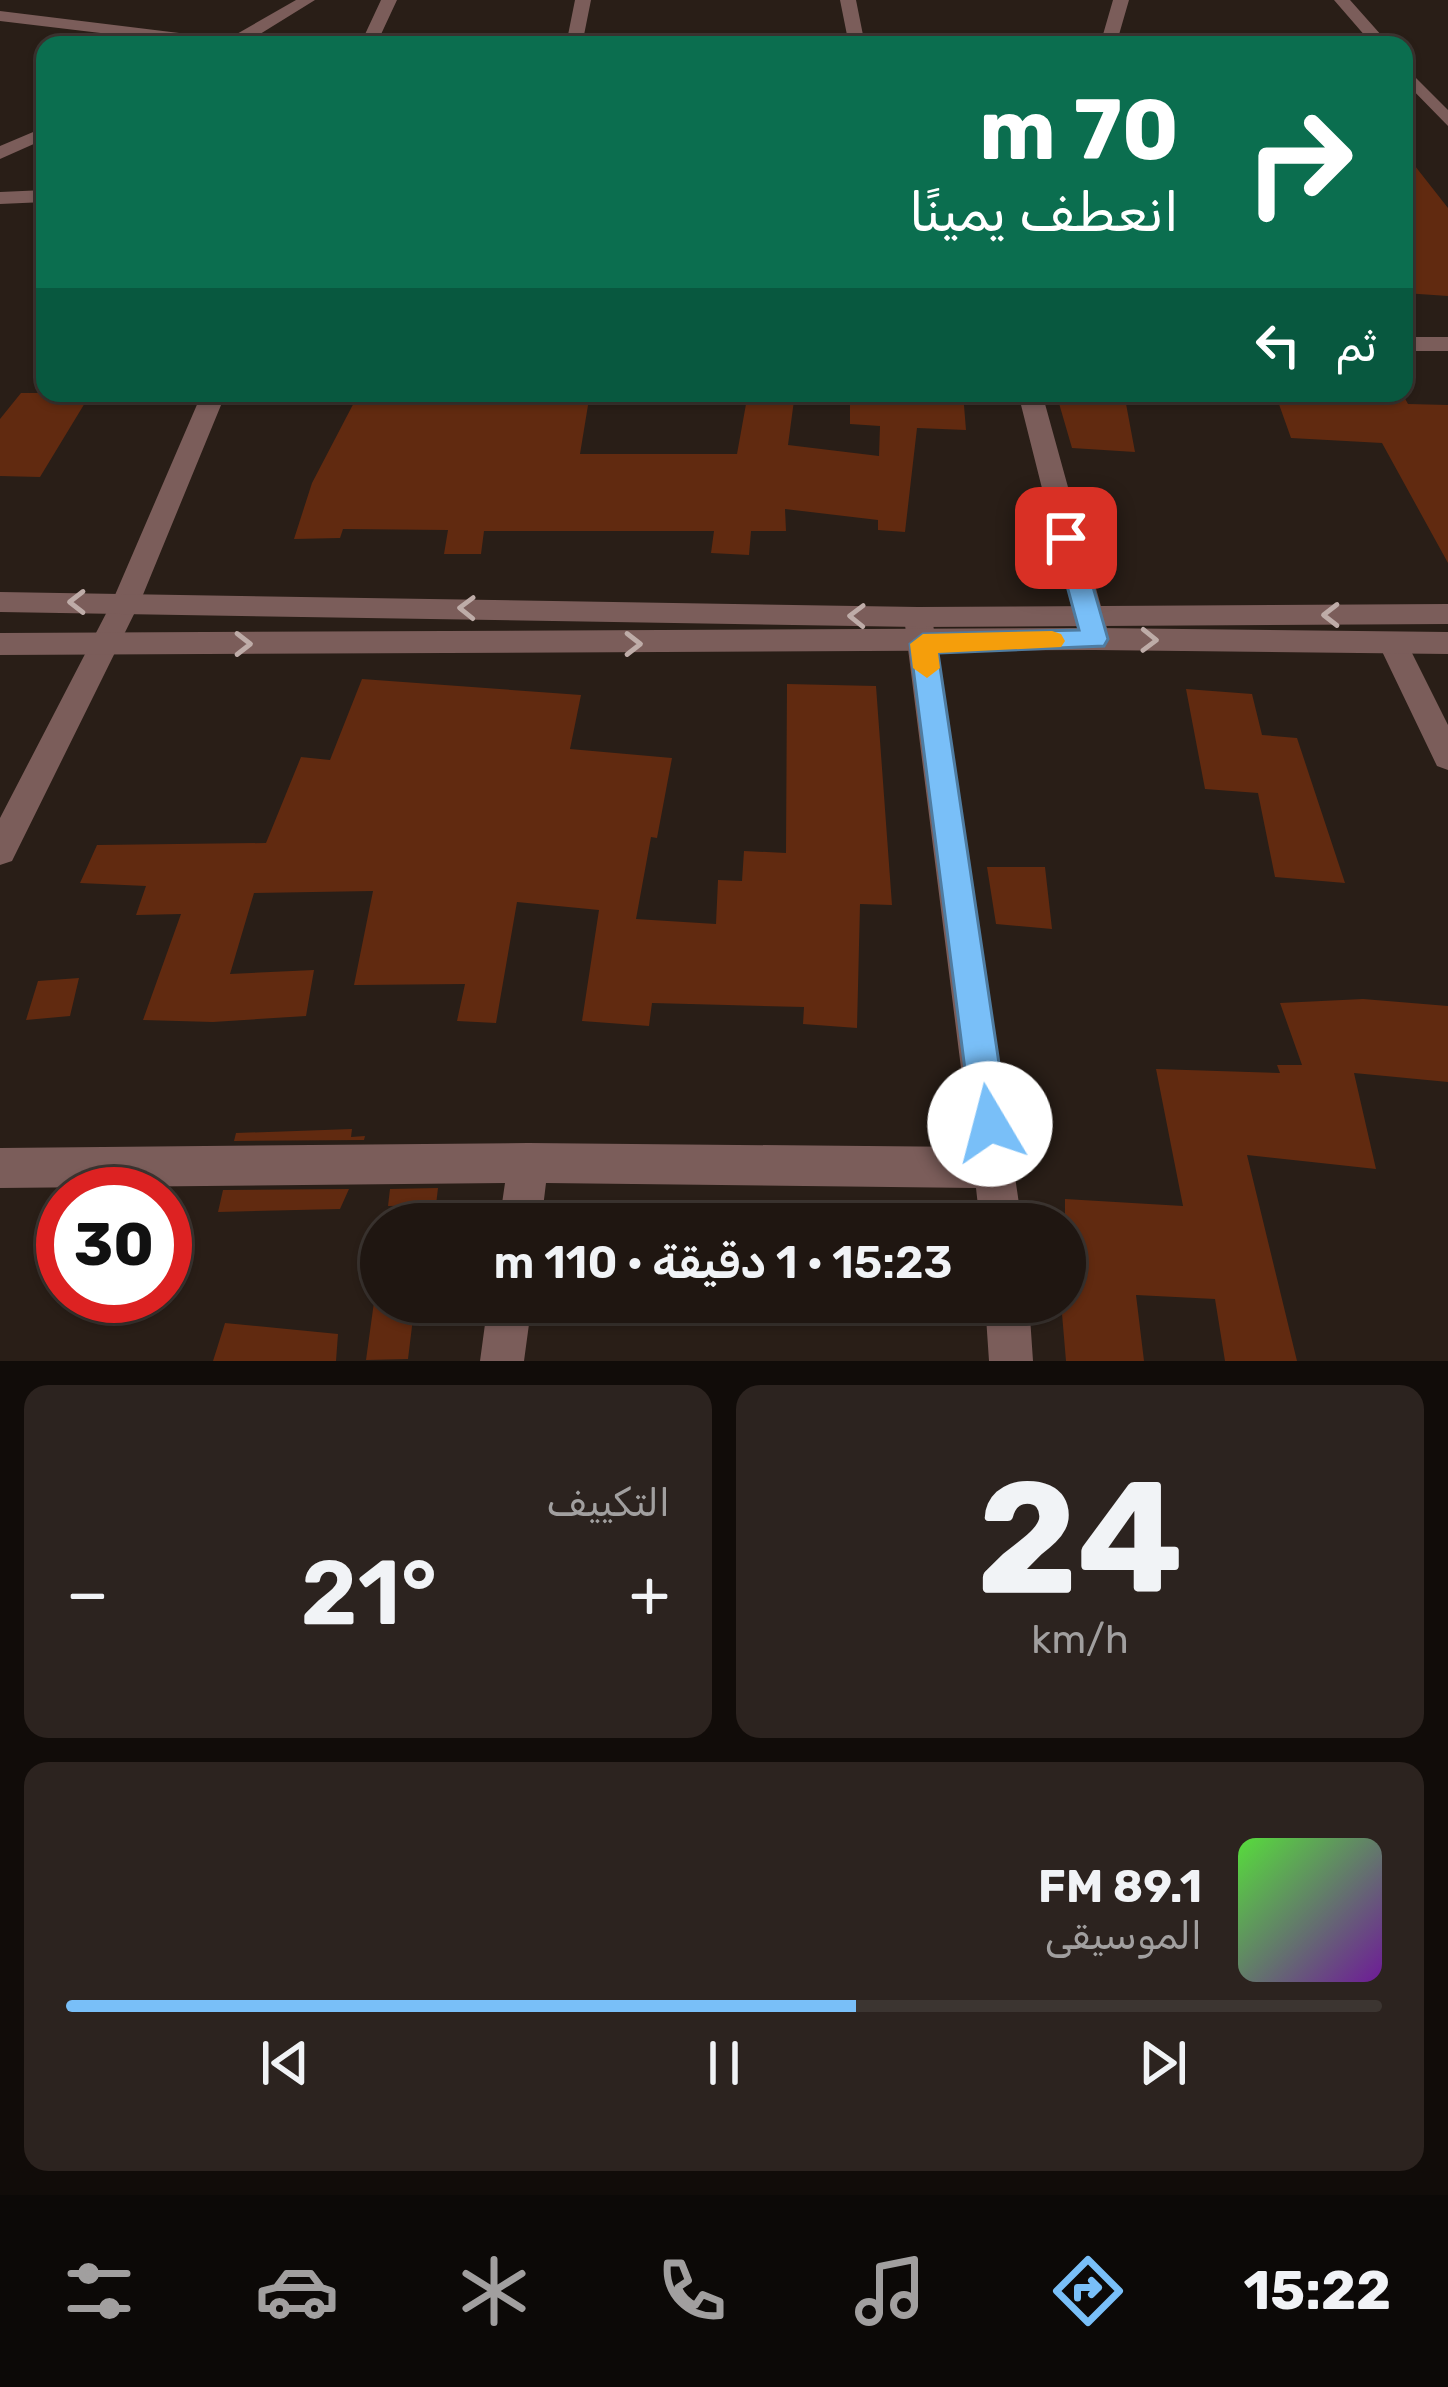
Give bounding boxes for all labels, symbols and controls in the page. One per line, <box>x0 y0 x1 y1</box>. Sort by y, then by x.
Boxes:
text: 70 m <box>979 80 1179 180</box>
icon: right <box>1221 84 1377 240</box>
text: انعطف يمينًا <box>909 181 1179 245</box>
icon: left <box>1245 312 1311 378</box>
text: ثم <box>1335 319 1377 372</box>
pin <box>1015 487 1117 589</box>
icon: arrive <box>1033 505 1099 571</box>
one-way arrow <box>67 589 85 615</box>
one-way arrow <box>457 596 476 622</box>
one-way arrow <box>1321 602 1339 628</box>
one-way arrow <box>847 603 866 629</box>
one-way arrow <box>1141 627 1159 653</box>
one-way arrow <box>235 631 253 657</box>
one-way arrow <box>625 631 643 657</box>
position arrow <box>927 1061 1053 1187</box>
speed limit sign: 30 <box>36 1167 192 1323</box>
text: 15:23 · 1 دقيقة · 110 m <box>493 1236 953 1289</box>
text: 24 <box>976 1446 1184 1631</box>
text: التكييف <box>546 1480 670 1526</box>
text: 21° <box>301 1540 437 1647</box>
text: − <box>66 1554 109 1633</box>
text: + <box>629 1554 670 1633</box>
text: km/h <box>1031 1617 1129 1663</box>
text: 89.1 FM <box>1038 1860 1202 1913</box>
text: الموسيقى <box>1045 1913 1202 1959</box>
icon: previous <box>252 2030 318 2096</box>
icon: pause <box>691 2030 757 2096</box>
icon: next <box>1130 2030 1196 2096</box>
icon: filters <box>57 2249 141 2333</box>
icon: car <box>255 2249 339 2333</box>
icon: climate <box>452 2249 536 2333</box>
icon: phone <box>650 2249 734 2333</box>
icon: music <box>848 2249 932 2333</box>
icon: directions <box>1046 2249 1130 2333</box>
text: 15:22 <box>1243 2259 1391 2323</box>

